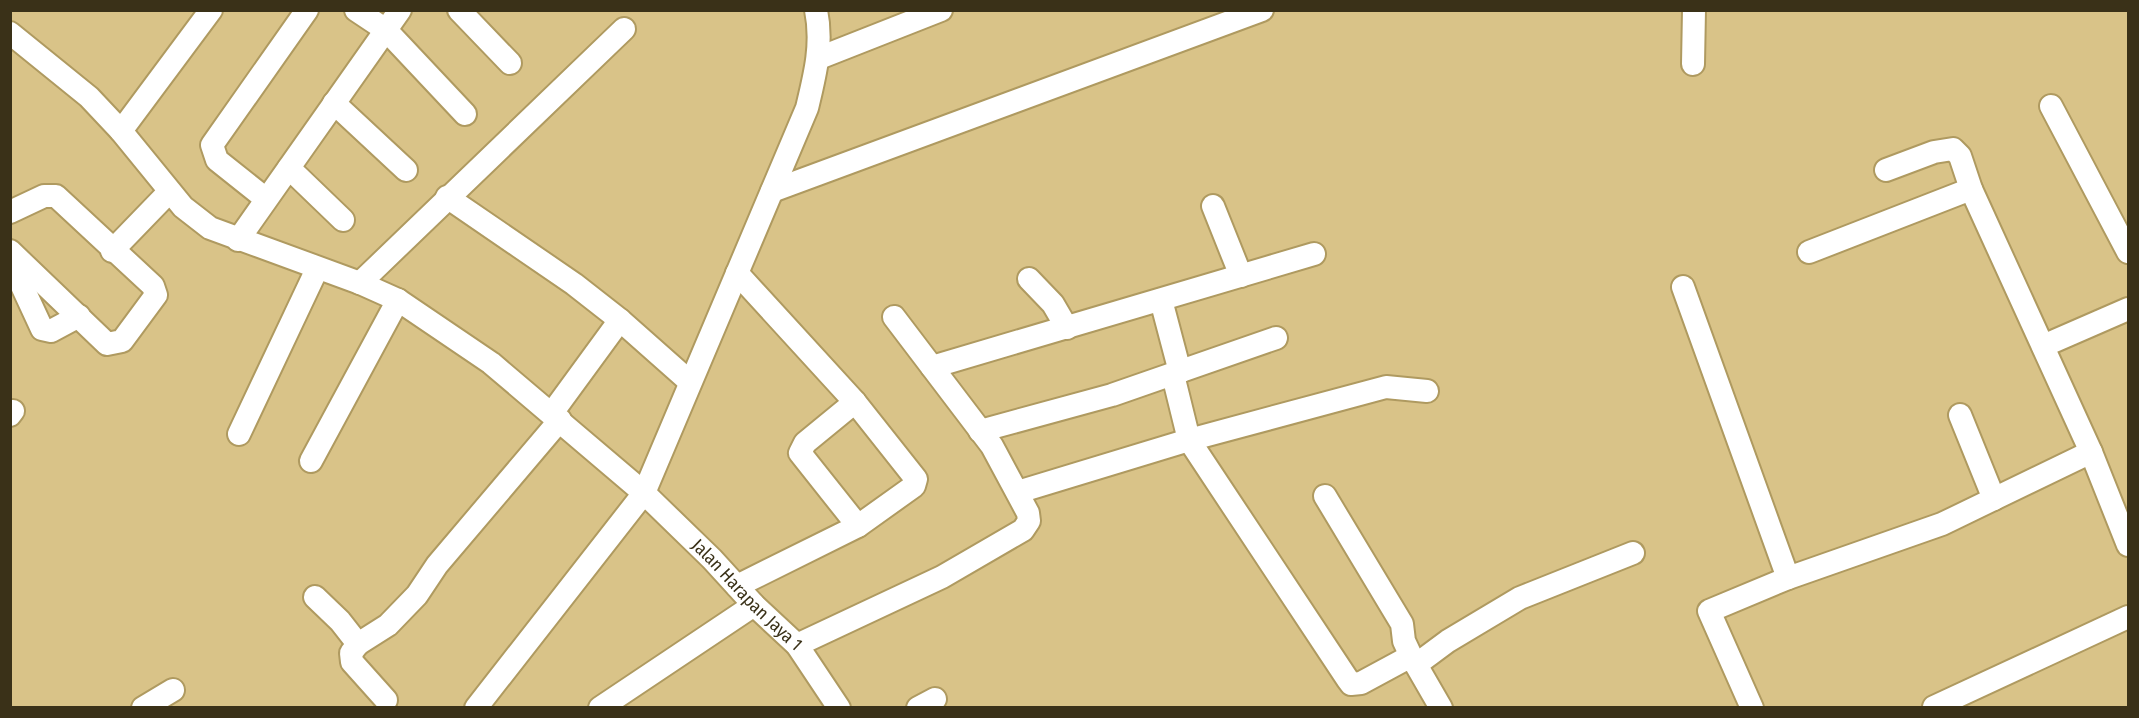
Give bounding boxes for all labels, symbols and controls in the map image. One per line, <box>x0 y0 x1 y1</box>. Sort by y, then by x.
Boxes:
street label: Jalan Harapan Jaya 1 <box>687 534 807 655</box>

